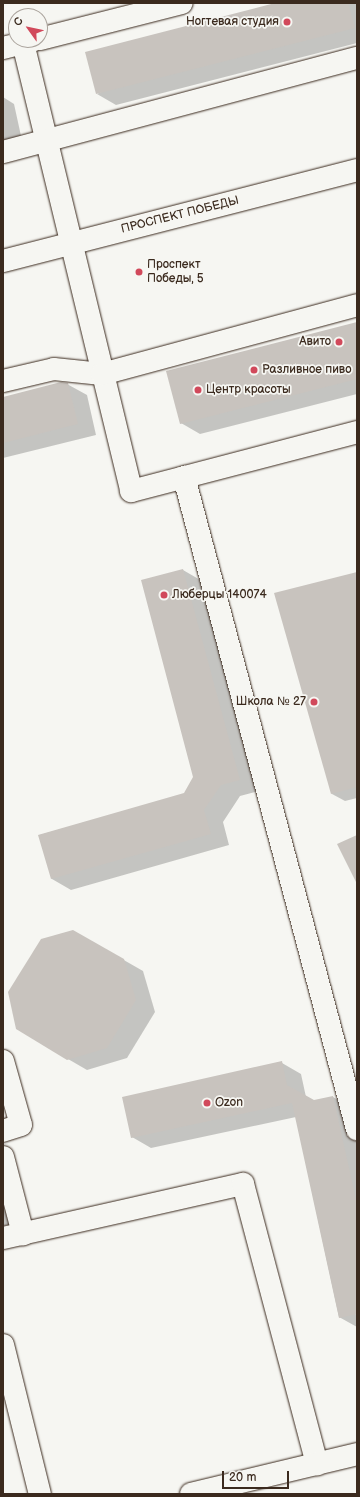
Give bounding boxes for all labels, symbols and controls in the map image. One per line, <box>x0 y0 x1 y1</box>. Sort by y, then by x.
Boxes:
north arrow <box>8 8 48 48</box>
text: С <box>11 15 26 28</box>
place label: Ногтевая студия <box>186 15 279 29</box>
marker: Ногтевая студия <box>282 17 292 27</box>
street label: ПРОСПЕКТ ПОБЕДЫ <box>120 193 240 237</box>
place label: Проспект Победы, 5 <box>147 258 204 286</box>
marker: Проспект Победы, 5 <box>134 267 144 277</box>
place label: Авито <box>299 335 331 349</box>
marker: Авито <box>334 337 344 347</box>
place label: Разливное пиво <box>262 363 351 377</box>
marker: Разливное пиво <box>249 365 259 375</box>
place label: Центр красоты <box>206 383 291 397</box>
marker: Центр красоты <box>193 385 203 395</box>
place label: Люберцы 140074 <box>172 588 267 602</box>
marker: Люберцы 140074 <box>159 590 169 600</box>
place label: Школа № 27 <box>236 695 306 709</box>
marker: Школа № 27 <box>309 697 319 707</box>
place label: Ozon <box>215 1096 243 1110</box>
marker: Ozon <box>202 1098 212 1108</box>
scale bar <box>224 1463 291 1489</box>
text: 20 m <box>229 1470 256 1485</box>

